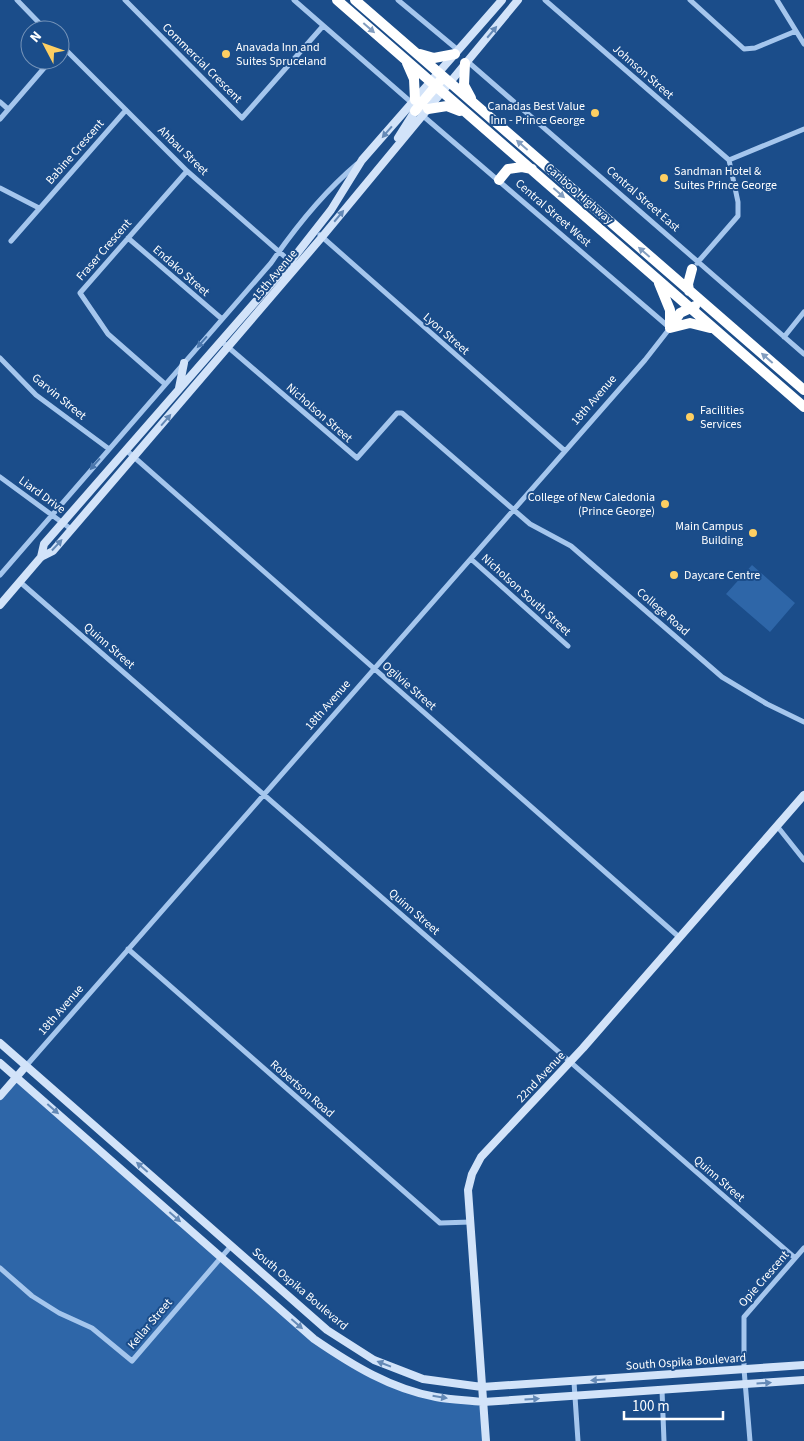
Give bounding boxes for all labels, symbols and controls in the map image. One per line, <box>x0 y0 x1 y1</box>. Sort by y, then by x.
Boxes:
street label: Commercial Crescent <box>158 19 246 107</box>
north arrow <box>20 20 70 70</box>
one-way arrow <box>363 22 375 34</box>
one-way arrow <box>486 26 498 38</box>
text: N <box>25 27 47 47</box>
place label: Anavada Inn and Suites Spruceland <box>236 39 326 70</box>
street label: Johnson Street <box>609 41 677 103</box>
marker: Anavada Inn and Suites Spruceland <box>220 48 232 60</box>
place label: Canadas Best Value Inn - Prince George <box>488 98 585 129</box>
marker: Canadas Best Value Inn - Prince George <box>589 107 601 119</box>
street label: Babine Crescent <box>42 116 108 188</box>
street label: Ahbau Street <box>154 122 212 180</box>
one-way arrow <box>381 125 393 137</box>
one-way arrow <box>516 139 528 151</box>
street label: Cariboo Highway <box>541 160 617 229</box>
street label: Central Street East <box>603 162 683 236</box>
place label: Sandman Hotel & Suites Prince George <box>674 163 777 194</box>
marker: Sandman Hotel & Suites Prince George <box>658 172 670 184</box>
street label: Central Street West <box>511 175 595 251</box>
one-way arrow <box>553 188 566 199</box>
one-way arrow <box>334 210 345 223</box>
street label: Fraser Crescent <box>72 215 136 285</box>
street label: Endako Street <box>149 242 213 300</box>
street label: 15th Avenue <box>249 246 301 304</box>
one-way arrow <box>639 246 651 258</box>
street label: Lyon Street <box>419 309 473 359</box>
one-way arrow <box>196 335 208 347</box>
one-way arrow <box>761 353 774 364</box>
street label: Garvin Street <box>28 370 90 424</box>
street label: 18th Avenue <box>567 371 621 429</box>
street label: Nicholson Street <box>282 379 356 447</box>
place label: Facilities Services <box>700 402 744 433</box>
marker: Facilities Services <box>684 411 696 423</box>
one-way arrow <box>160 414 171 427</box>
one-way arrow <box>90 458 101 471</box>
street label: Liard Drive <box>15 472 69 518</box>
place label: College of New Caledonia (Prince George) <box>528 489 655 520</box>
marker: College of New Caledonia (Prince George) <box>659 498 671 510</box>
place label: Main Campus Building <box>675 518 743 549</box>
marker: Main Campus Building <box>747 527 759 539</box>
one-way arrow <box>51 539 63 551</box>
street label: Nicholson South Street <box>477 550 575 640</box>
place label: Daycare Centre <box>684 567 760 584</box>
marker: Daycare Centre <box>668 569 680 581</box>
street label: College Road <box>633 584 693 640</box>
street label: Quinn Street <box>80 619 138 673</box>
street label: Ogilvie Street <box>378 658 440 714</box>
street label: 18th Avenue <box>301 676 355 734</box>
street label: Quinn Street <box>385 885 443 939</box>
street label: 18th Avenue <box>34 981 88 1039</box>
street label: 22nd Avenue <box>513 1048 569 1106</box>
street label: Robertson Road <box>266 1056 338 1122</box>
one-way arrow <box>46 1104 59 1115</box>
street label: Quinn Street <box>690 1152 748 1206</box>
one-way arrow <box>135 1162 148 1173</box>
one-way arrow <box>169 1211 182 1222</box>
street label: South Ospika Boulevard <box>248 1244 352 1334</box>
street label: Opie Crescent <box>735 1247 793 1311</box>
street label: Kellar Street <box>124 1295 176 1353</box>
one-way arrow <box>291 1318 303 1330</box>
street label: South Ospika Boulevard <box>625 1349 747 1375</box>
one-way arrow <box>376 1360 391 1368</box>
one-way arrow <box>590 1376 606 1384</box>
one-way arrow <box>756 1378 772 1386</box>
scale bar <box>624 1388 723 1420</box>
one-way arrow <box>432 1393 448 1401</box>
one-way arrow <box>524 1394 540 1402</box>
text: 100 m <box>632 1396 670 1417</box>

